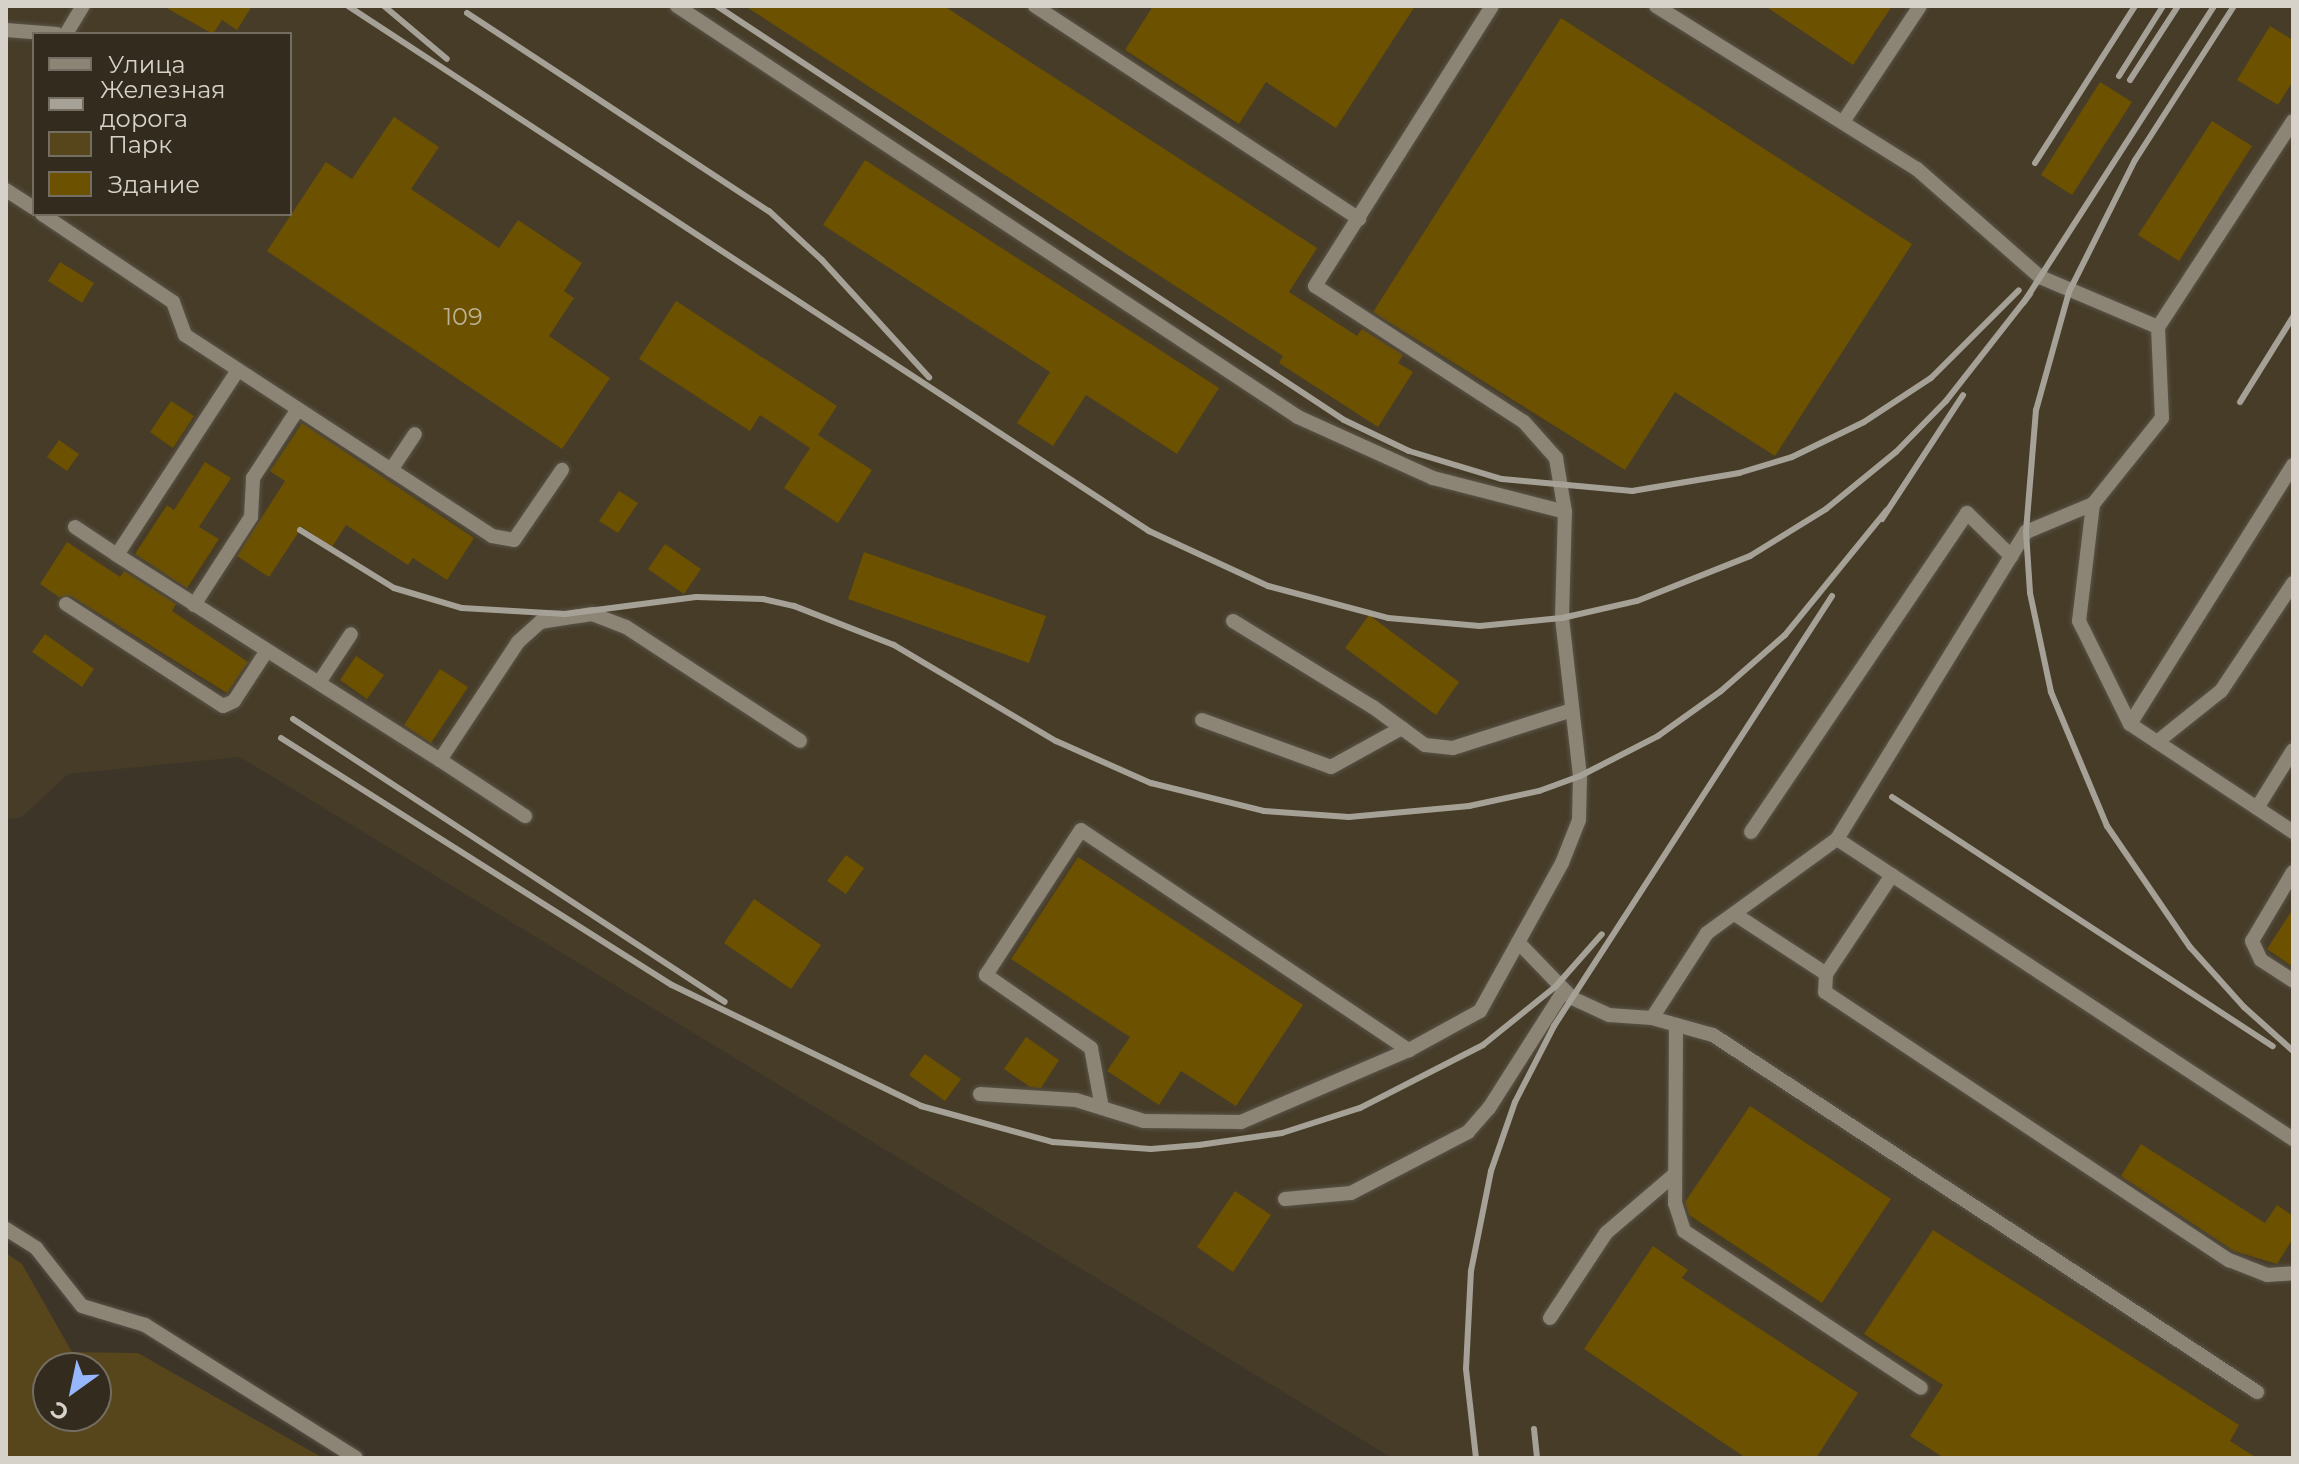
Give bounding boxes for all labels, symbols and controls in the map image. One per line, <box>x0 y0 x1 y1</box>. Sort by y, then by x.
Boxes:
legend <box>32 32 292 216</box>
text: Улица <box>108 50 186 79</box>
text: Железная дорога <box>100 75 226 133</box>
text: Парк <box>108 130 172 159</box>
text: Здание <box>108 170 200 199</box>
house number: 109 <box>443 303 483 331</box>
north arrow <box>32 1352 112 1432</box>
text: С <box>46 1395 74 1427</box>

